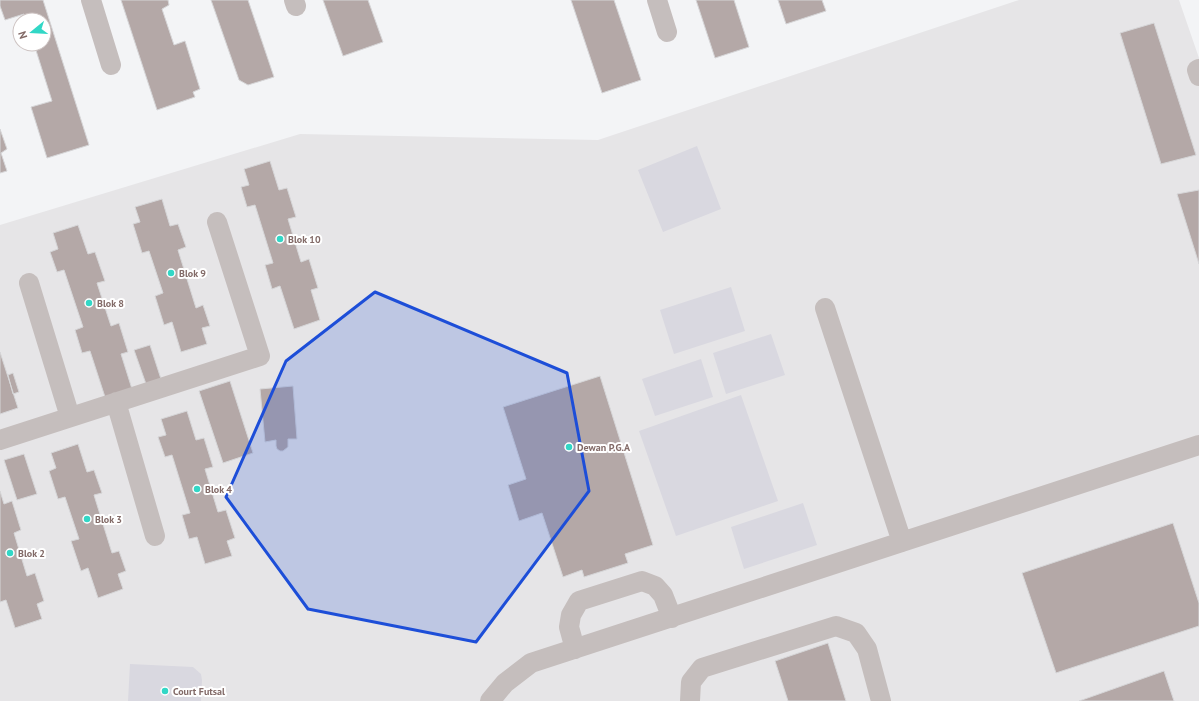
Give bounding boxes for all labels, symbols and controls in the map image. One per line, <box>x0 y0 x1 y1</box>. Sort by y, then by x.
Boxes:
north arrow <box>12 12 52 52</box>
text: N <box>15 29 30 41</box>
place label: Blok 10 <box>288 233 321 246</box>
marker: Blok 10 <box>275 234 285 244</box>
place label: Blok 9 <box>179 267 206 280</box>
marker: Blok 9 <box>166 268 176 278</box>
place label: Blok 8 <box>97 297 124 310</box>
marker: Blok 8 <box>84 298 94 308</box>
place label: Dewan P.G.A <box>577 441 631 454</box>
marker: Dewan P.G.A <box>564 442 574 452</box>
place label: Blok 4 <box>205 483 232 496</box>
marker: Blok 4 <box>192 484 202 494</box>
place label: Blok 3 <box>95 513 122 526</box>
marker: Blok 3 <box>82 514 92 524</box>
place label: Blok 2 <box>18 547 45 560</box>
marker: Blok 2 <box>5 548 15 558</box>
place label: Court Futsal <box>173 685 225 698</box>
marker: Court Futsal <box>160 686 170 696</box>

